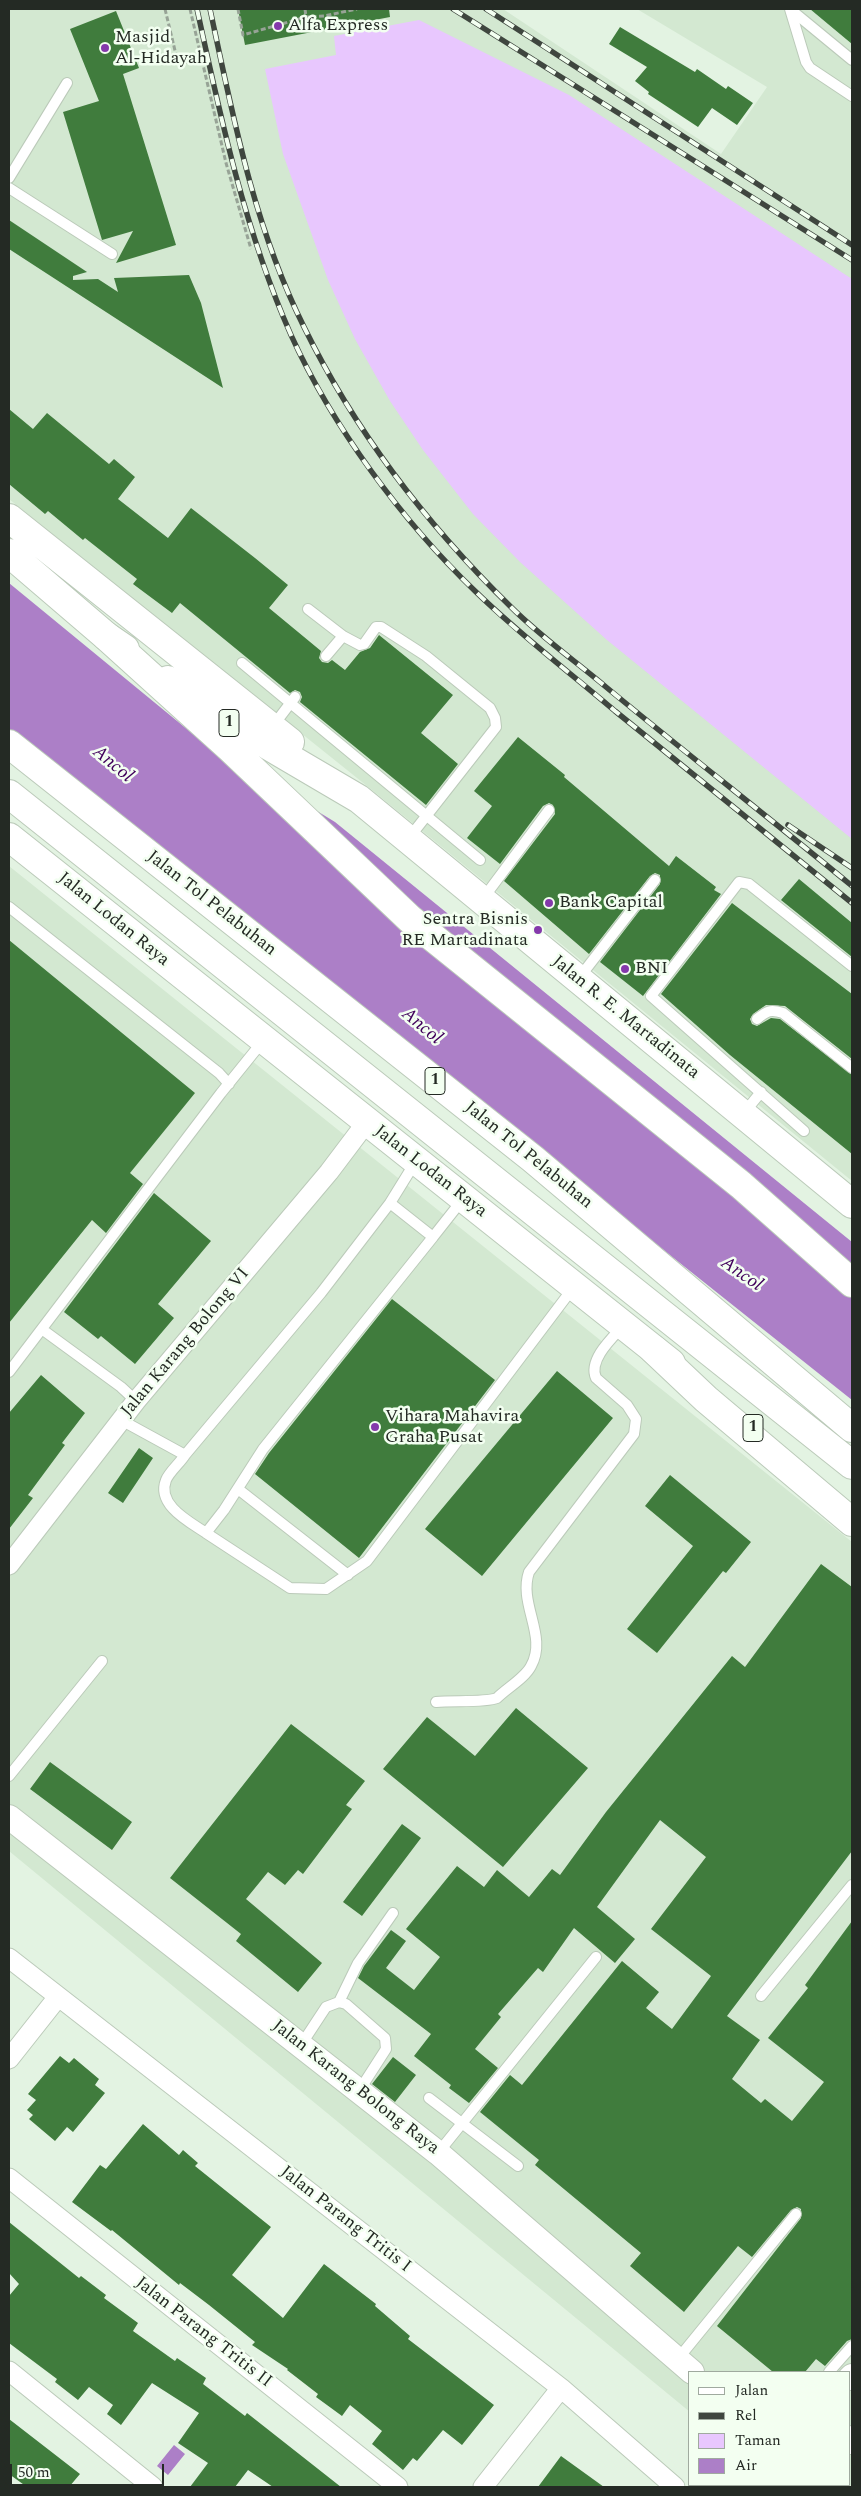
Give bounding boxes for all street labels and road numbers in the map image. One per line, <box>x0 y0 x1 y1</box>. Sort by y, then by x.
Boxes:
road number: 1 <box>219 710 239 736</box>
street label: Jalan Tol Pelabuhan <box>142 847 280 961</box>
street label: Jalan Lodan Raya <box>53 868 173 972</box>
street label: Jalan R. E. Martadinata <box>547 952 703 1084</box>
road number: 1 <box>425 1068 445 1094</box>
street label: Jalan Tol Pelabuhan <box>460 1098 596 1214</box>
street label: Jalan Lodan Raya <box>369 1121 491 1223</box>
street label: Jalan Karang Bolong VI <box>117 1264 255 1422</box>
road number: 1 <box>743 1415 763 1442</box>
street label: Jalan Karang Bolong Raya <box>267 2016 443 2160</box>
street label: Jalan Parang Tritis I <box>275 2162 415 2278</box>
street label: Jalan Parang Tritis II <box>130 2273 276 2393</box>

